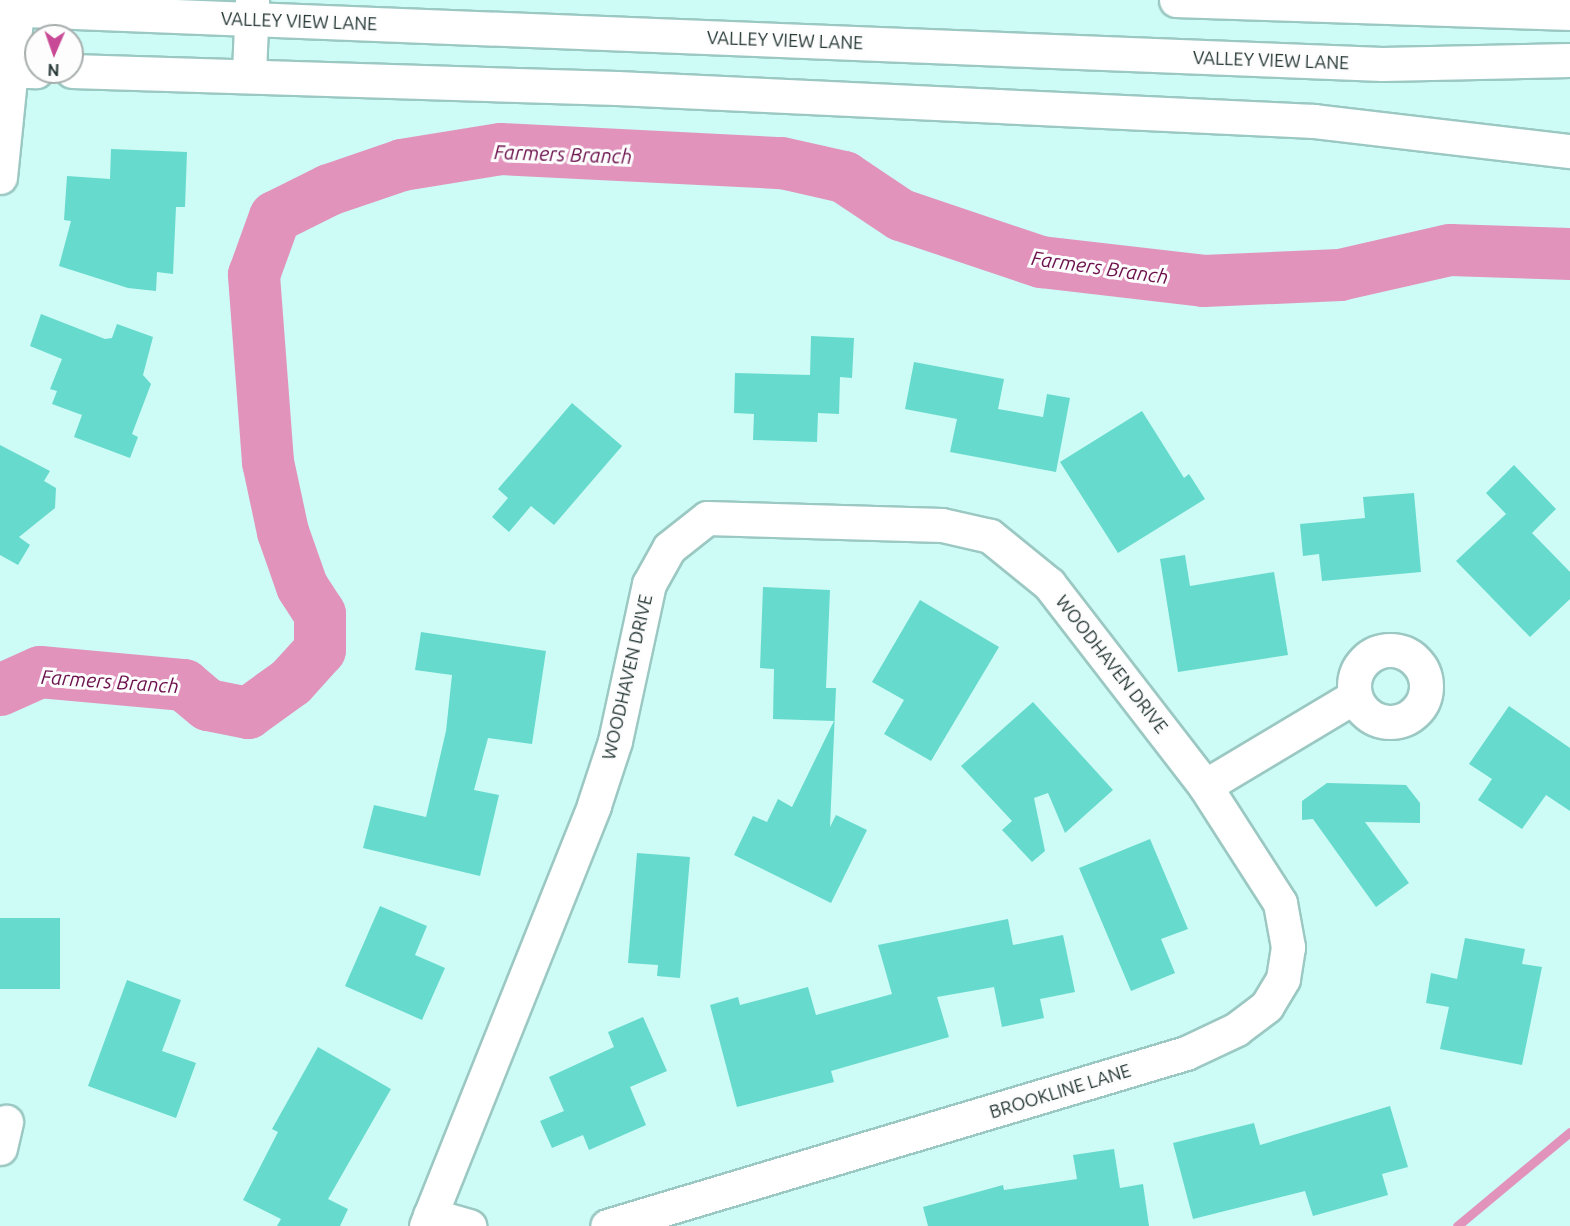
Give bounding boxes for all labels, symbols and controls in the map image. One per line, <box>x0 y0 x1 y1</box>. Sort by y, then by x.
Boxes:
street label: VALLEY VIEW LANE <box>220 7 378 35</box>
north arrow <box>24 24 84 84</box>
street label: VALLEY VIEW LANE <box>706 26 864 54</box>
street label: VALLEY VIEW LANE <box>1192 46 1350 74</box>
text: N <box>47 61 60 79</box>
water label: Farmers Branch <box>494 140 632 168</box>
water label: Farmers Branch <box>1030 246 1170 288</box>
street label: WOODHAVEN DRIVE <box>1051 591 1173 737</box>
street label: WOODHAVEN DRIVE <box>597 592 657 762</box>
water label: Farmers Branch <box>40 664 180 698</box>
street label: BROOKLINE LANE <box>987 1059 1133 1123</box>

